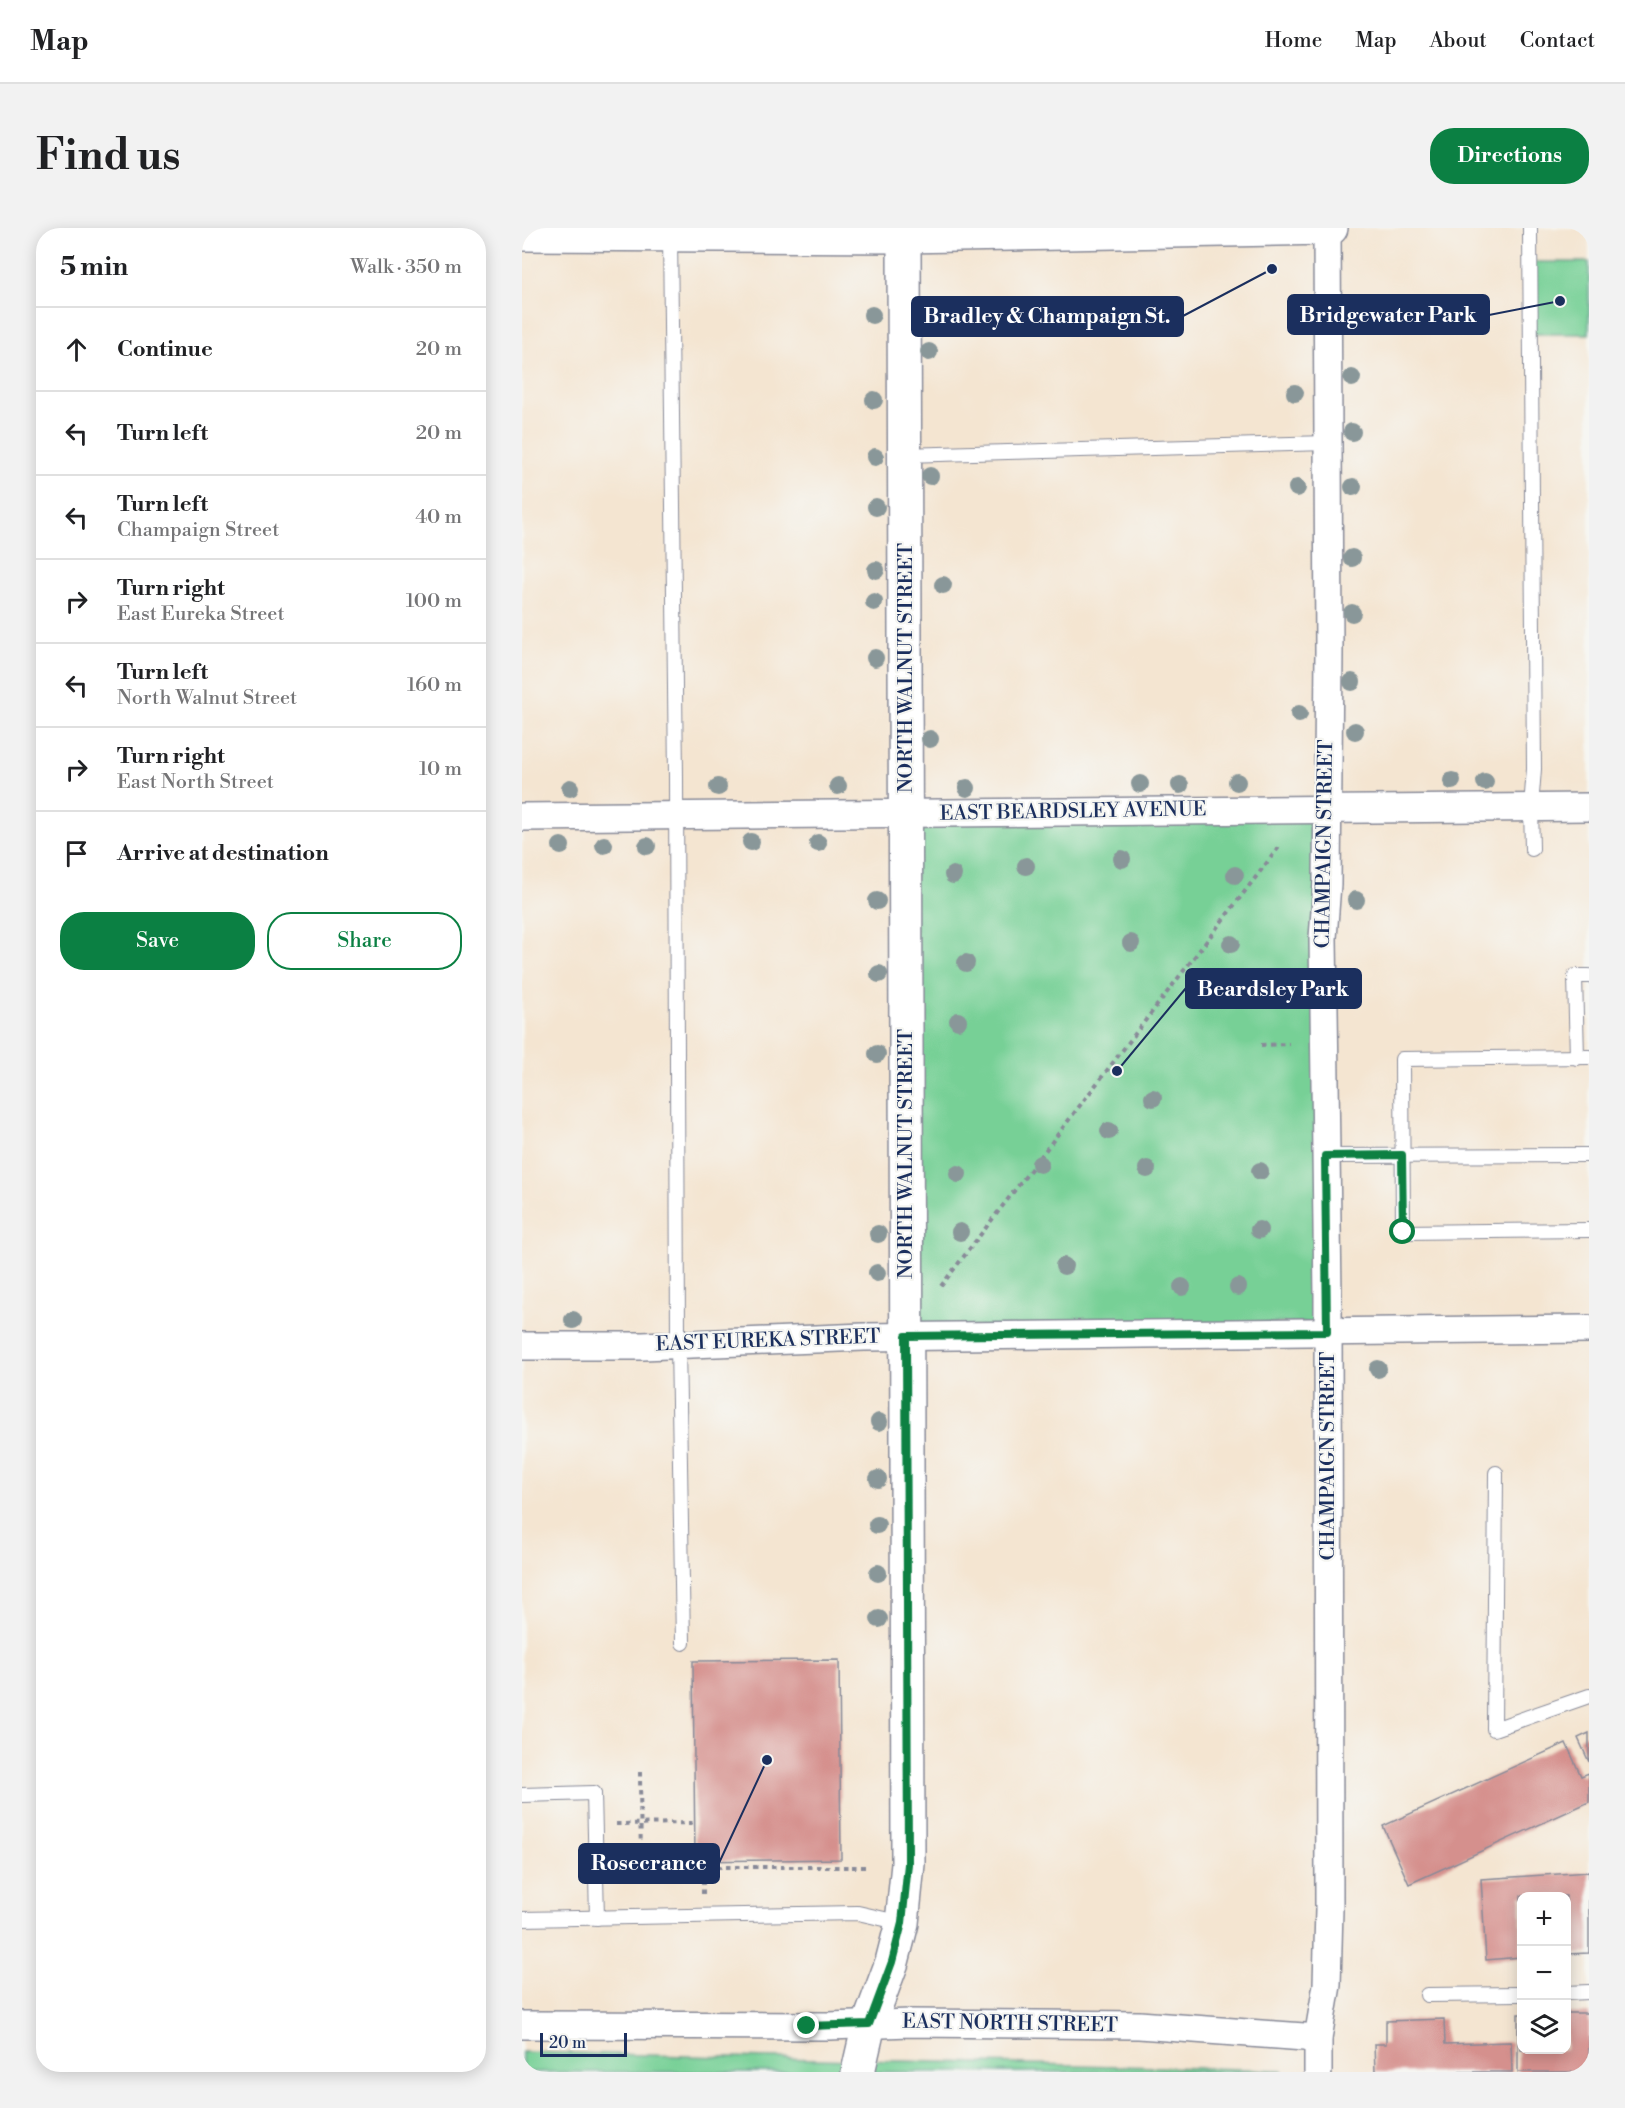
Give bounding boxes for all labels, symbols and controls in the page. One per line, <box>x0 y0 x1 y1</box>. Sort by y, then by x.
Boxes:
text: Map <box>30 24 89 59</box>
text: Home <box>1265 28 1322 54</box>
text: Map <box>1355 28 1397 54</box>
text: About <box>1430 28 1487 54</box>
text: Contact <box>1520 28 1595 54</box>
button: Directions <box>1430 128 1589 184</box>
text: Find us <box>36 130 180 183</box>
text: 5 min <box>60 251 128 283</box>
text: Walk · 350 m <box>350 255 462 280</box>
callout: Bridgewater Park <box>1288 295 1489 334</box>
callout: Bradley & Champaign St. <box>912 297 1183 336</box>
text: Bridgewater Park <box>1300 303 1477 329</box>
text: Bradley & Champaign St. <box>924 304 1170 330</box>
icon: ahead <box>60 333 93 366</box>
text: Continue <box>117 336 213 363</box>
text: 20 m <box>416 337 462 362</box>
icon: left <box>60 417 93 450</box>
text: Turn left <box>117 420 208 447</box>
text: 20 m <box>416 421 462 446</box>
text: Turn left <box>117 491 208 518</box>
icon: left <box>60 501 93 534</box>
text: 40 m <box>415 505 462 530</box>
text: Champaign Street <box>117 518 279 543</box>
street label: NORTH WALNUT STREET <box>894 543 919 793</box>
text: Turn right <box>117 575 225 602</box>
icon: right <box>60 585 93 618</box>
text: 100 m <box>406 589 462 614</box>
text: East Eureka Street <box>117 602 285 627</box>
text: Turn left <box>117 659 208 686</box>
icon: left <box>60 669 93 702</box>
text: 160 m <box>407 673 462 698</box>
text: North Walnut Street <box>117 686 297 711</box>
street label: CHAMPAIGN STREET <box>1311 739 1339 949</box>
text: Turn right <box>117 743 225 770</box>
icon: right <box>60 753 93 786</box>
text: 10 m <box>419 757 462 782</box>
text: East North Street <box>117 770 274 795</box>
street label: EAST BEARDSLEY AVENUE <box>939 797 1207 827</box>
icon: arrive <box>60 837 93 870</box>
text: Arrive at destination <box>117 840 329 867</box>
button: Save <box>60 912 255 970</box>
button: Share <box>267 912 462 970</box>
callout: Beardsley Park <box>1186 969 1361 1008</box>
text: Beardsley Park <box>1197 977 1350 1003</box>
street label: NORTH WALNUT STREET <box>894 1029 919 1279</box>
route start <box>1389 1218 1415 1244</box>
street label: EAST EUREKA STREET <box>655 1325 881 1357</box>
street label: CHAMPAIGN STREET <box>1316 1352 1341 1560</box>
callout: Rosecrance <box>579 1844 719 1883</box>
text: Rosecrance <box>591 1851 707 1877</box>
map controls <box>1517 1892 1571 2054</box>
button: + <box>1517 1892 1571 1946</box>
button: − <box>1517 1946 1571 2000</box>
button: layers <box>1517 2000 1571 2054</box>
street label: EAST NORTH STREET <box>902 2010 1118 2038</box>
route end <box>793 2012 819 2038</box>
scale bar <box>540 2030 627 2058</box>
text: 20 m <box>549 2033 586 2053</box>

